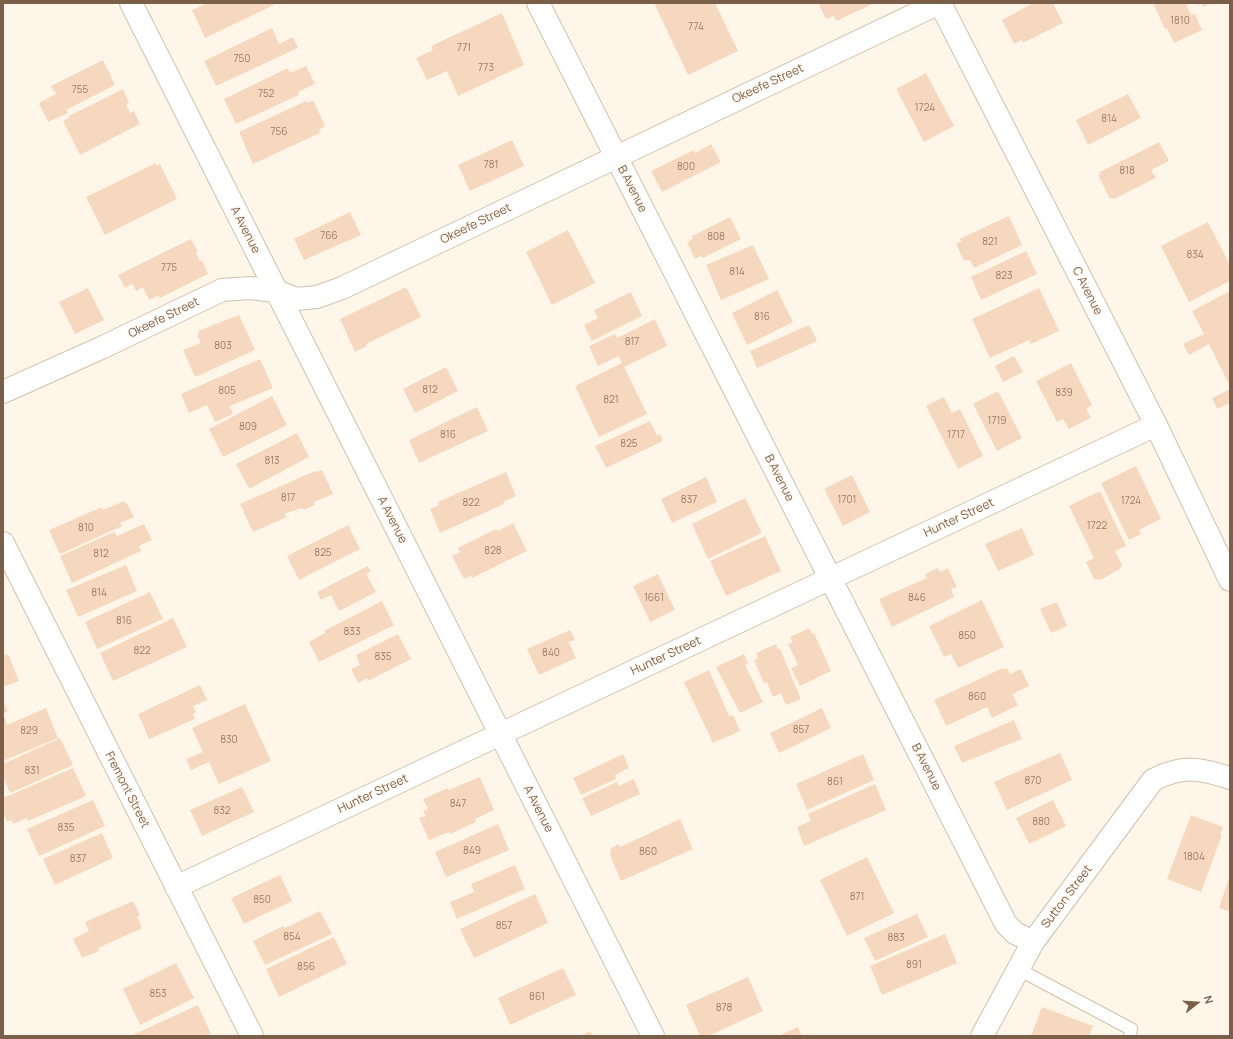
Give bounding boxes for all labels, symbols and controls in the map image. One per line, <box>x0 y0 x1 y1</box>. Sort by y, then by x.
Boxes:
house number: 1810 <box>1170 15 1190 27</box>
house number: 774 <box>688 21 704 33</box>
house number: 771 <box>457 42 471 54</box>
house number: 750 <box>234 53 250 65</box>
street label: Okeefe Street <box>730 61 806 107</box>
house number: 773 <box>478 62 494 74</box>
house number: 755 <box>72 84 88 96</box>
house number: 752 <box>258 88 274 100</box>
house number: 1724 <box>915 102 935 114</box>
house number: 814 <box>1101 113 1117 125</box>
house number: 756 <box>271 126 287 138</box>
house number: 781 <box>484 159 498 171</box>
house number: 800 <box>677 161 695 173</box>
street label: B Avenue <box>614 163 650 215</box>
house number: 818 <box>1119 165 1135 177</box>
street label: Okeefe Street <box>438 201 514 247</box>
street label: A Avenue <box>227 204 263 256</box>
house number: 766 <box>320 230 338 242</box>
house number: 808 <box>707 231 725 243</box>
house number: 821 <box>982 236 998 248</box>
house number: 834 <box>1186 249 1204 261</box>
house number: 775 <box>161 262 177 274</box>
street label: C Avenue <box>1069 265 1105 317</box>
house number: 814 <box>729 266 745 278</box>
house number: 823 <box>995 270 1013 282</box>
street label: Okeefe Street <box>126 295 202 341</box>
house number: 816 <box>754 311 770 323</box>
house number: 817 <box>625 336 639 348</box>
house number: 803 <box>214 340 232 352</box>
house number: 812 <box>422 384 438 396</box>
house number: 805 <box>218 385 236 397</box>
house number: 839 <box>1055 387 1073 399</box>
house number: 821 <box>603 394 619 406</box>
house number: 1719 <box>987 415 1007 427</box>
house number: 809 <box>239 421 257 433</box>
house number: 816 <box>440 429 456 441</box>
house number: 1717 <box>947 429 965 441</box>
house number: 825 <box>620 438 638 450</box>
street label: B Avenue <box>761 452 797 504</box>
house number: 813 <box>264 455 280 467</box>
house number: 817 <box>281 492 295 504</box>
street label: A Avenue <box>374 494 410 546</box>
house number: 837 <box>681 494 697 506</box>
house number: 1701 <box>838 494 856 506</box>
street label: Hunter Street <box>922 495 996 541</box>
house number: 1724 <box>1121 495 1141 507</box>
house number: 822 <box>462 497 480 509</box>
house number: 1722 <box>1087 520 1107 532</box>
house number: 810 <box>78 522 94 534</box>
house number: 828 <box>484 545 502 557</box>
house number: 825 <box>314 547 332 559</box>
house number: 812 <box>93 548 109 560</box>
house number: 814 <box>91 587 107 599</box>
house number: 1661 <box>644 592 664 604</box>
house number: 846 <box>908 592 926 604</box>
house number: 816 <box>116 615 132 627</box>
house number: 833 <box>344 626 360 638</box>
house number: 850 <box>958 630 976 642</box>
street label: Hunter Street <box>629 633 703 679</box>
house number: 822 <box>133 645 151 657</box>
house number: 840 <box>542 647 560 659</box>
house number: 835 <box>374 651 392 663</box>
house number: 860 <box>968 691 986 703</box>
house number: 857 <box>793 724 809 736</box>
house number: 829 <box>20 725 38 737</box>
house number: 830 <box>220 734 238 746</box>
street label: B Avenue <box>908 741 944 793</box>
street label: Fremont Street <box>102 749 152 831</box>
house number: 831 <box>24 765 40 777</box>
street label: Hunter Street <box>336 771 410 817</box>
house number: 870 <box>1025 775 1041 787</box>
house number: 861 <box>827 776 843 788</box>
street label: A Avenue <box>520 783 556 835</box>
house number: 847 <box>450 798 466 810</box>
house number: 832 <box>213 805 231 817</box>
house number: 880 <box>1032 816 1050 828</box>
house number: 835 <box>57 822 75 834</box>
house number: 849 <box>463 845 481 857</box>
house number: 860 <box>639 846 657 858</box>
house number: 1804 <box>1183 851 1205 863</box>
house number: 837 <box>70 853 86 865</box>
street label: Sutton Street <box>1039 863 1095 931</box>
house number: 871 <box>850 891 864 903</box>
house number: 850 <box>253 894 271 906</box>
house number: 857 <box>496 920 512 932</box>
house number: 854 <box>283 931 301 943</box>
house number: 883 <box>887 932 905 944</box>
house number: 891 <box>906 959 922 971</box>
house number: 856 <box>297 961 315 973</box>
north arrow <box>1177 983 1217 1023</box>
house number: 853 <box>149 988 167 1000</box>
house number: 861 <box>529 991 545 1003</box>
text: N <box>1201 993 1217 1005</box>
house number: 878 <box>716 1002 732 1014</box>

